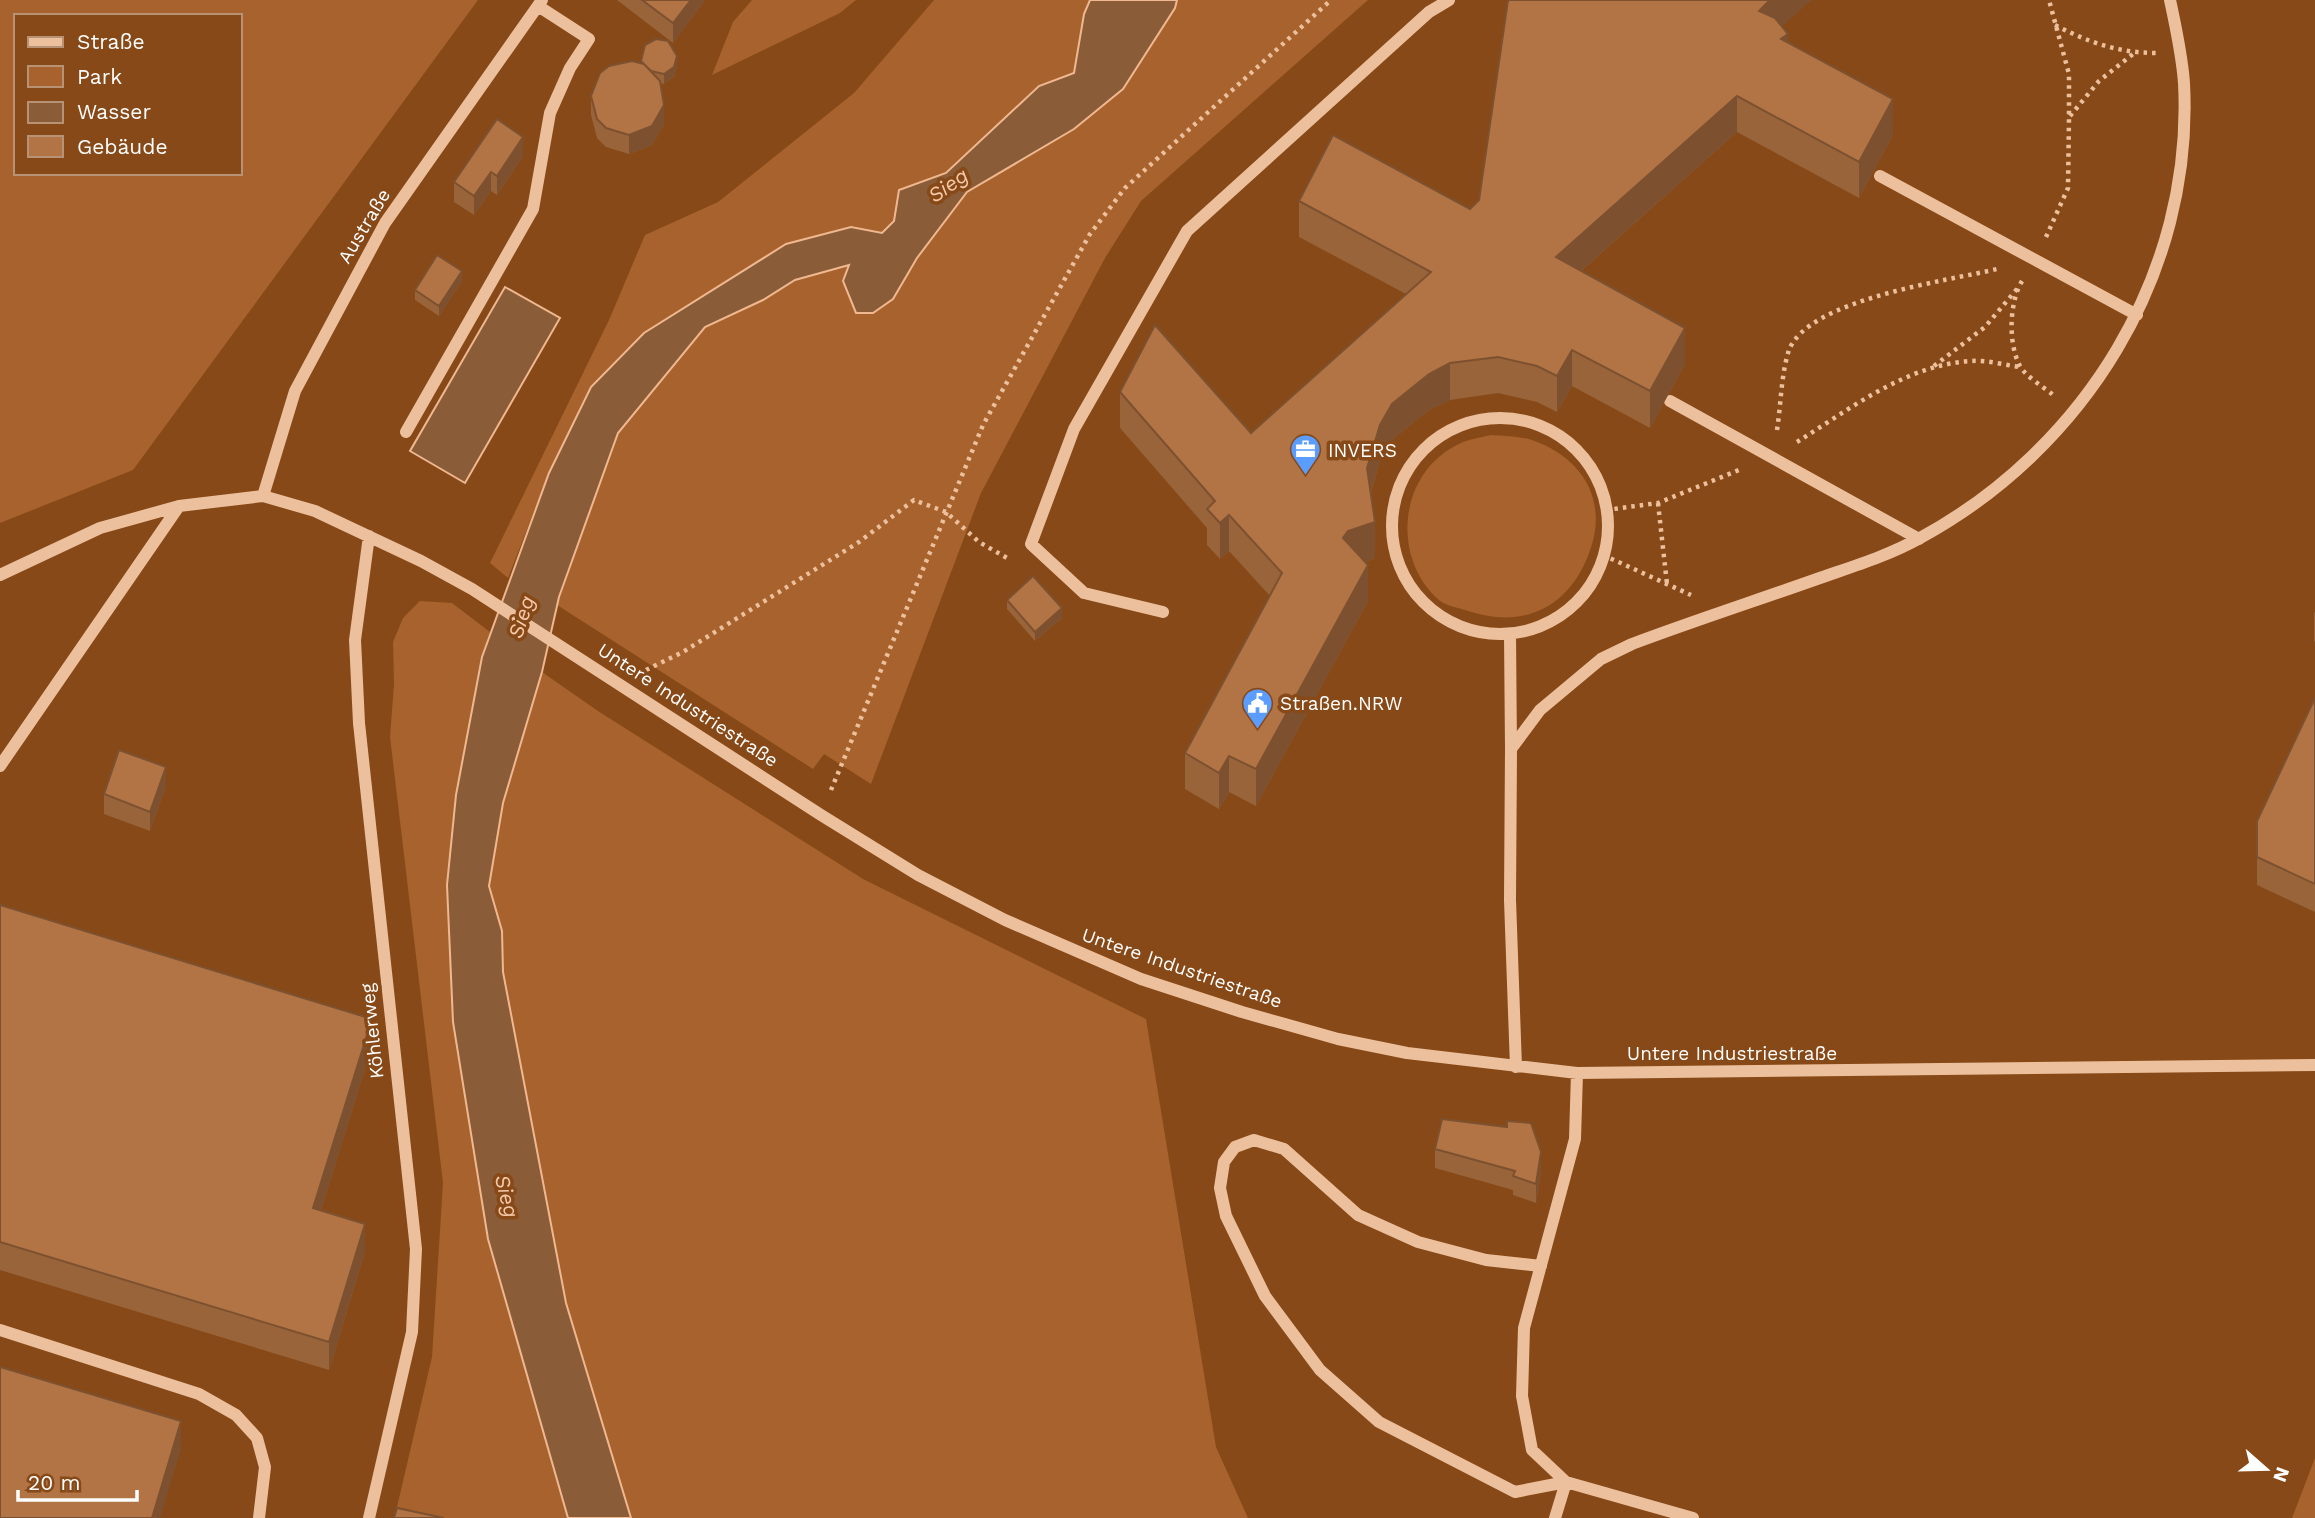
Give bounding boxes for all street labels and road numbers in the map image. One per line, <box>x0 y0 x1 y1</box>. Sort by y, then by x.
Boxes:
street label: Austraße <box>333 185 395 267</box>
street label: Untere Industriestraße <box>594 638 782 772</box>
street label: Untere Industriestraße <box>1079 923 1285 1013</box>
street label: Köhlerweg <box>355 981 388 1080</box>
street label: Untere Industriestraße <box>1627 1042 1837 1065</box>

